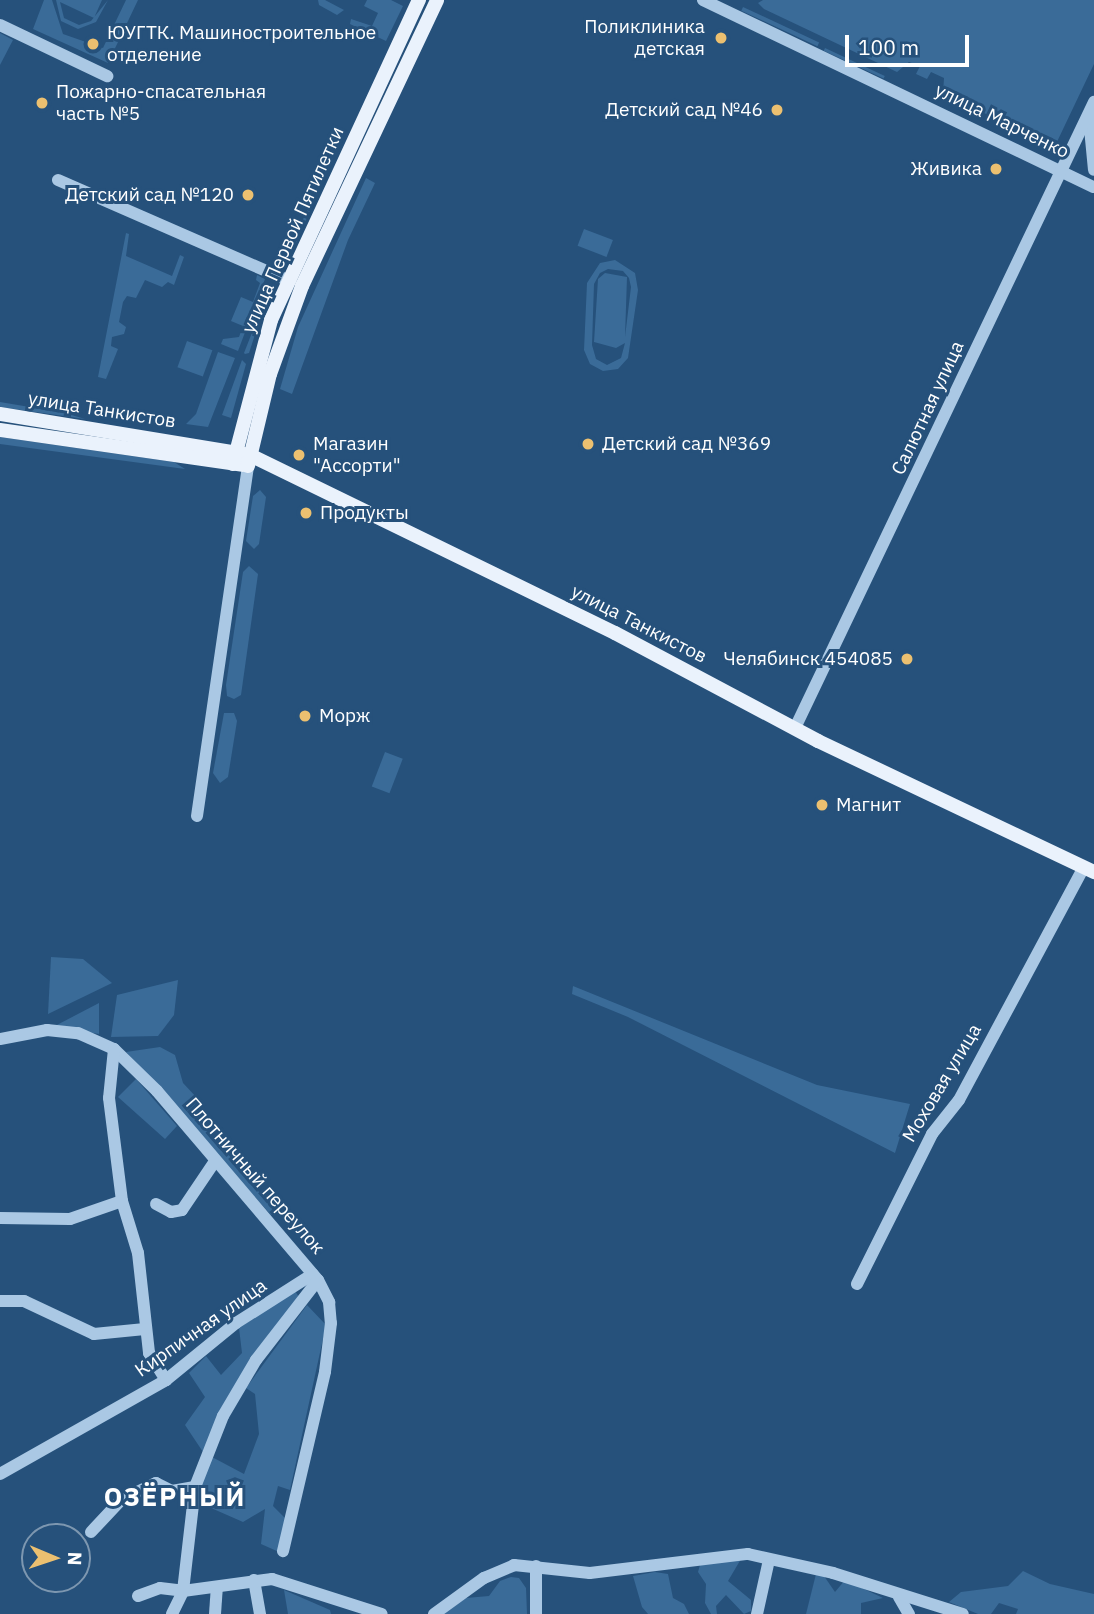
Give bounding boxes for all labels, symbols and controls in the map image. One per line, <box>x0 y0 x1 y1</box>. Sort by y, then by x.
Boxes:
place label: Поликлиника детская <box>584 16 705 60</box>
scale bar <box>849 21 973 65</box>
place label: ЮУГТК. Машиностроительное отделение <box>107 22 376 66</box>
marker: Поликлиника детская <box>711 28 731 48</box>
text: 100 m <box>858 33 919 61</box>
marker: ЮУГТК. Машиностроительное отделение <box>85 36 101 52</box>
street label: улица Марченко <box>931 79 1073 163</box>
place label: Пожарно-спасательная часть №5 <box>56 81 266 125</box>
marker: Пожарно-спасательная часть №5 <box>34 95 50 111</box>
place label: Детский сад №46 <box>605 99 763 121</box>
marker: Детский сад №46 <box>769 102 785 118</box>
street label: улица Первой Пятилетки <box>237 123 349 337</box>
place label: Живика <box>910 158 982 180</box>
marker: Живика <box>988 161 1004 177</box>
place label: Детский сад №120 <box>65 184 234 206</box>
marker: Детский сад №120 <box>240 187 256 203</box>
street label: Салютная улица <box>887 337 969 479</box>
street label: улица Танкистов <box>27 387 177 433</box>
place label: Магазин "Ассорти" <box>313 433 401 477</box>
place label: Детский сад №369 <box>602 433 771 455</box>
marker: Детский сад №369 <box>580 436 596 452</box>
marker: Магазин "Ассорти" <box>291 447 307 463</box>
place label: Продукты <box>320 502 409 524</box>
marker: Продукты <box>298 505 314 521</box>
street label: улица Танкистов <box>567 580 711 668</box>
place label: Челябинск 454085 <box>723 648 893 670</box>
marker: Челябинск 454085 <box>899 651 915 667</box>
place label: Морж <box>319 705 370 727</box>
marker: Морж <box>297 708 313 724</box>
place label: Магнит <box>836 794 901 816</box>
marker: Магнит <box>814 797 830 813</box>
street label: Моховая улица <box>898 1020 986 1146</box>
street label: Плотничный переулок <box>181 1093 329 1259</box>
street label: Кирпичная улица <box>131 1274 271 1382</box>
district label: ОЗЁРНЫЙ <box>105 1481 245 1513</box>
north arrow <box>21 1523 91 1593</box>
text: N <box>63 1551 87 1566</box>

